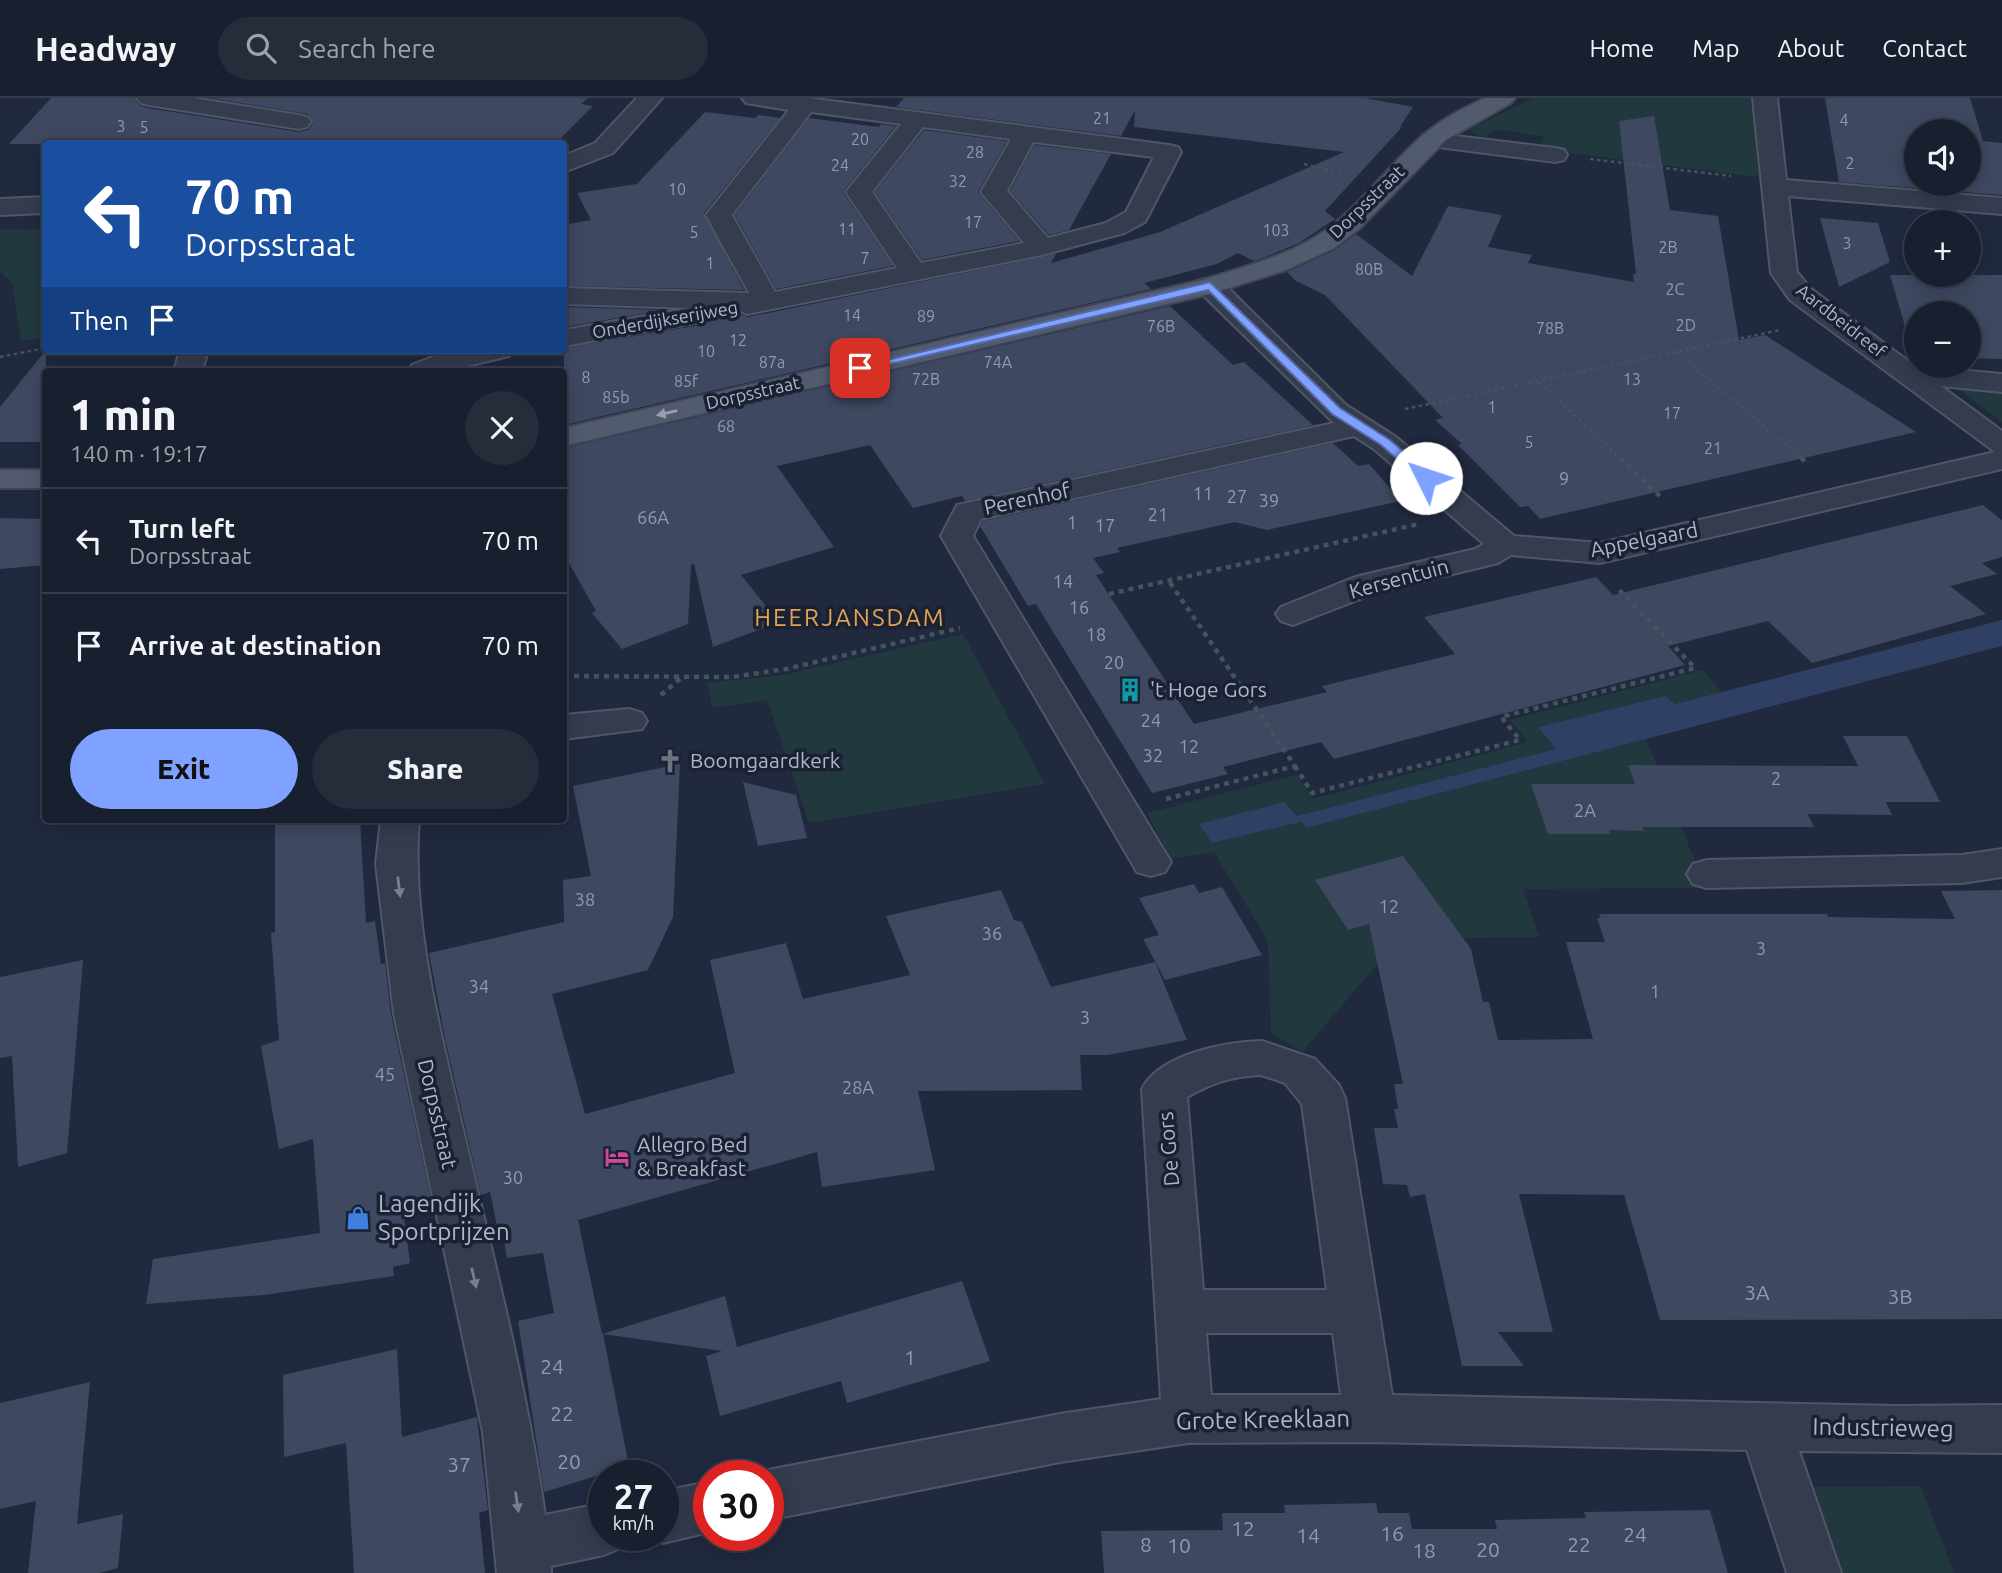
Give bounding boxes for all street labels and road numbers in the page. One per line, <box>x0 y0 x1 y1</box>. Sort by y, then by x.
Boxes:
street label: Dorpsstraat <box>1325 161 1408 242</box>
street label: Aardbeidreef <box>1793 279 1890 361</box>
street label: Onderdijkserijweg <box>590 296 739 342</box>
street label: Dorpsstraat <box>704 372 802 413</box>
street label: Perenhof <box>981 477 1073 519</box>
street label: Appelgaard <box>1588 517 1700 561</box>
street label: Kersentuin <box>1346 553 1451 603</box>
street label: Dorpsstraat <box>414 1057 462 1171</box>
street label: De Gors <box>1153 1111 1183 1187</box>
street label: Grote Kreeklaan <box>1176 1404 1350 1435</box>
street label: Industrieweg <box>1812 1413 1954 1442</box>

